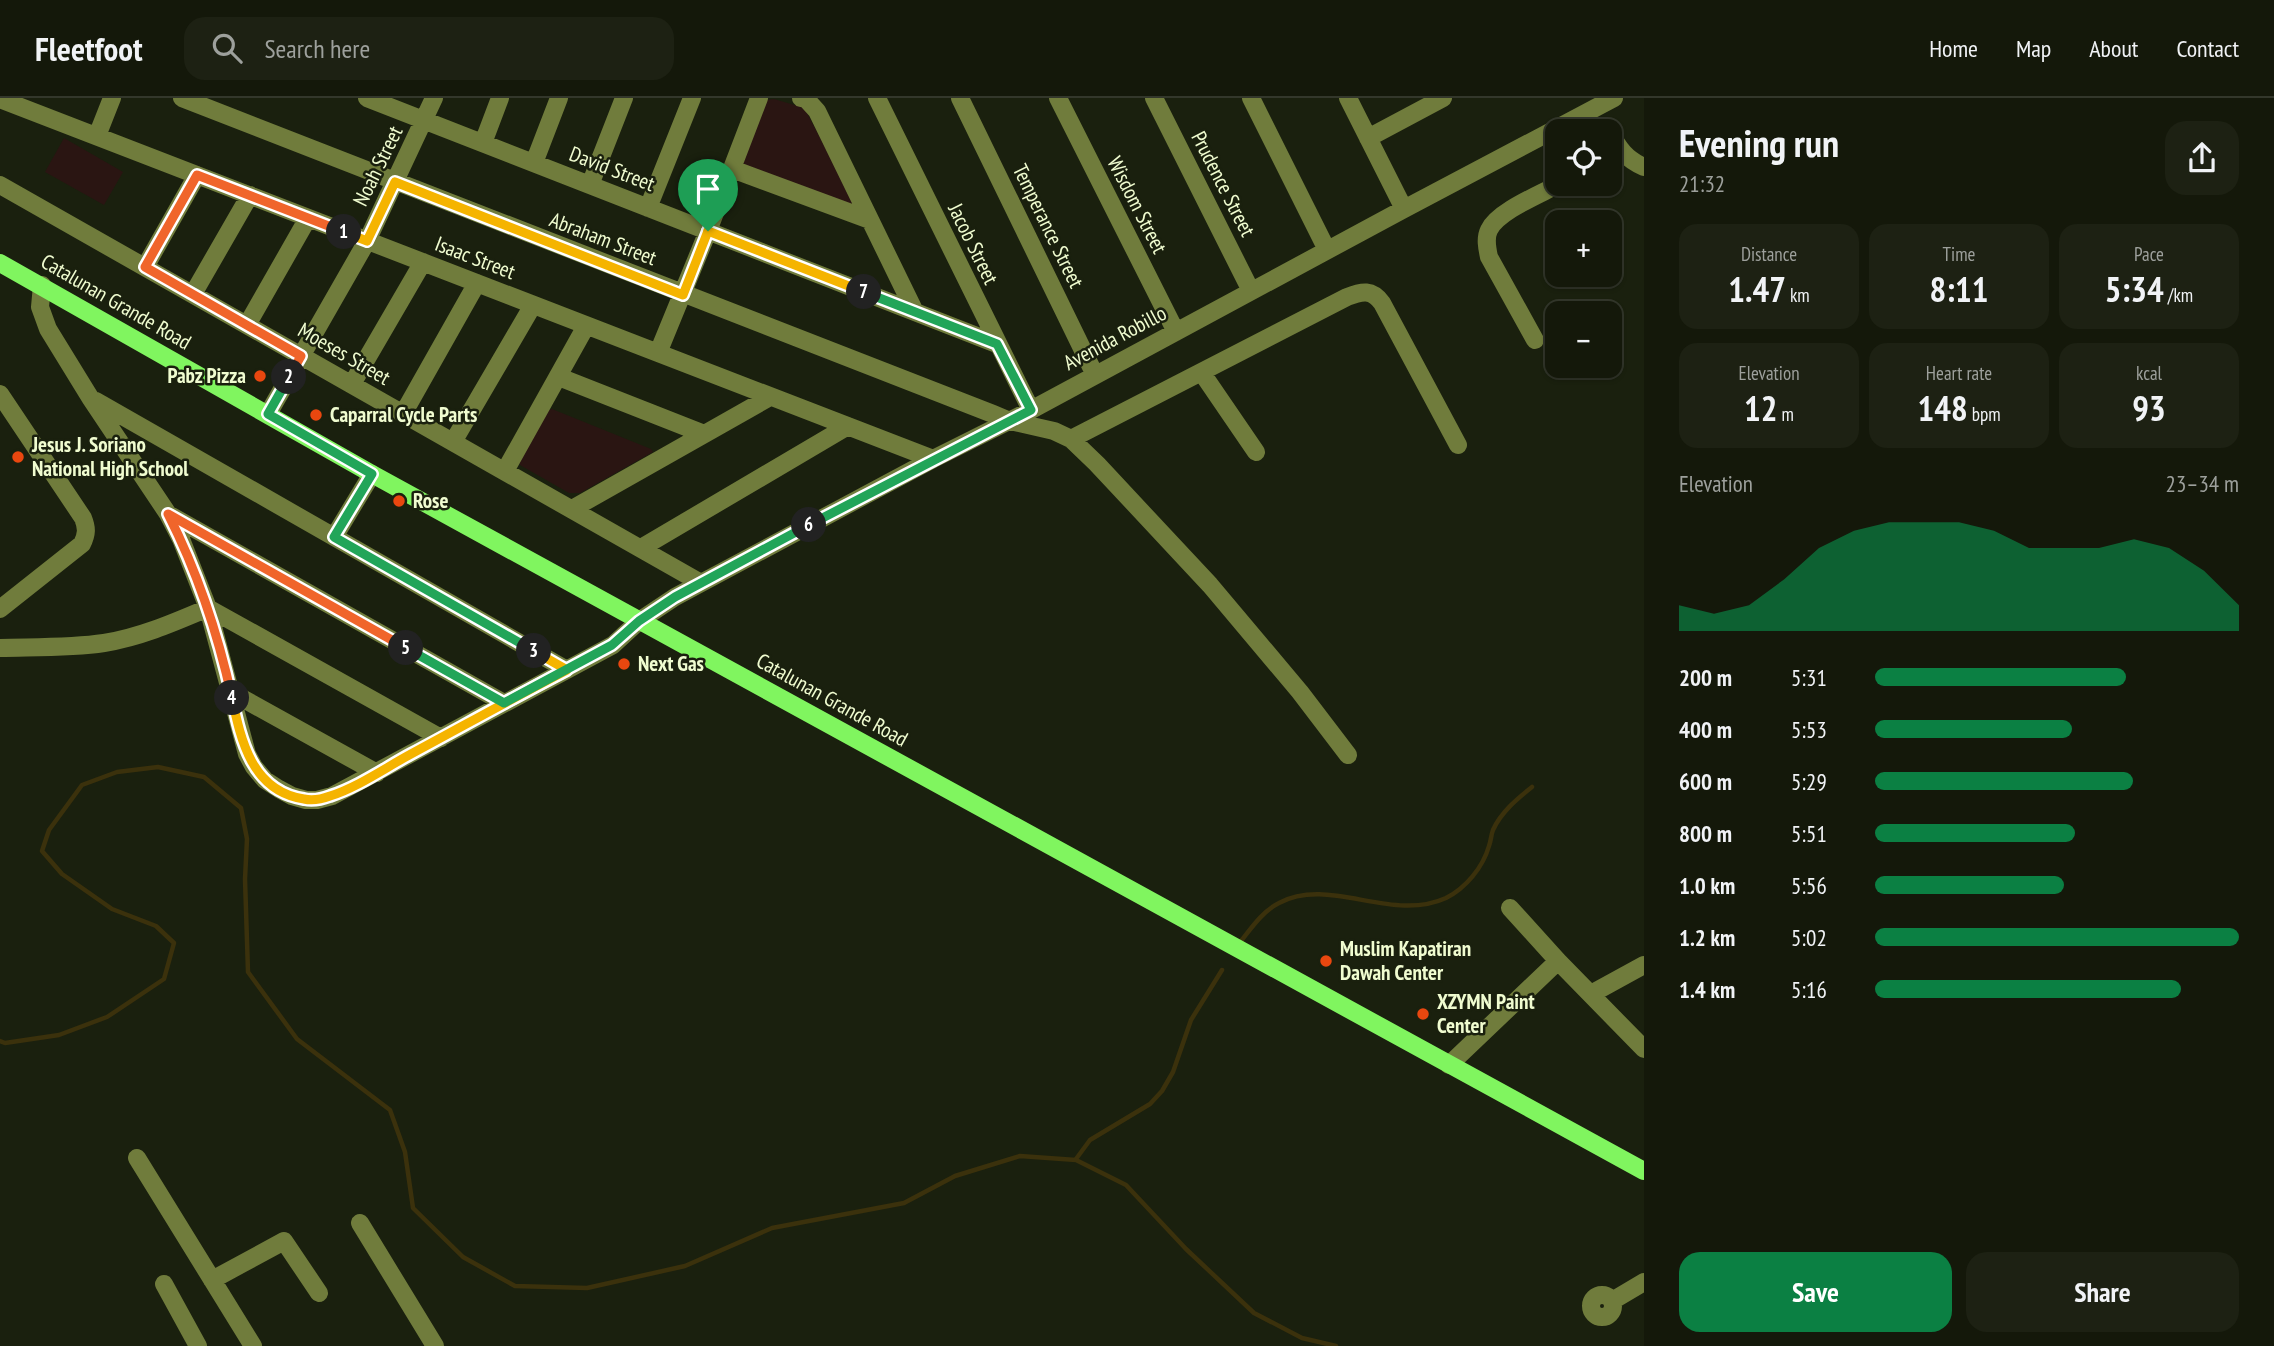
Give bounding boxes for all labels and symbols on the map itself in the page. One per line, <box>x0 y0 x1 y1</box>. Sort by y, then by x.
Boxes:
street label: Noah Street <box>347 121 409 210</box>
street label: Prudence Street <box>1185 127 1262 241</box>
street label: David Street <box>566 140 659 197</box>
street label: Wisdom Street <box>1101 152 1174 258</box>
pin <box>678 159 738 231</box>
street label: Temperance Street <box>1007 159 1090 292</box>
street label: Jacob Street <box>942 198 1005 289</box>
street label: Abraham Street <box>546 206 661 271</box>
pin: 1 <box>326 214 362 250</box>
street label: Isaac Street <box>431 230 519 285</box>
street label: Catalunan Grande Road <box>36 248 196 356</box>
pin: 7 <box>846 274 882 310</box>
street label: Avenida Robillo <box>1059 299 1171 376</box>
street label: Moeses Street <box>293 316 395 391</box>
pin: 2 <box>272 360 306 394</box>
place label: Pabz Pizza <box>167 362 246 389</box>
marker: Pabz Pizza <box>252 368 268 384</box>
place label: Caparral Cycle Parts <box>330 401 477 428</box>
marker: Caparral Cycle Parts <box>308 407 324 423</box>
place label: Jesus J. Soriano National High School <box>31 431 189 482</box>
marker: Jesus J. Soriano National High School <box>10 449 26 465</box>
place label: Rose <box>413 487 448 514</box>
marker: Rose <box>391 493 407 509</box>
pin: 6 <box>792 508 826 542</box>
pin: 5 <box>388 630 424 666</box>
pin: 3 <box>516 634 552 668</box>
street label: Catalunan Grande Road <box>752 647 913 752</box>
place label: Next Gas <box>638 650 704 677</box>
marker: Next Gas <box>616 656 632 672</box>
pin: 4 <box>215 680 250 716</box>
place label: Muslim Kapatiran Dawah Center <box>1340 935 1471 986</box>
marker: Muslim Kapatiran Dawah Center <box>1318 953 1334 969</box>
place label: XZYMN Paint Center <box>1437 988 1535 1039</box>
marker: XZYMN Paint Center <box>1415 1006 1431 1022</box>

